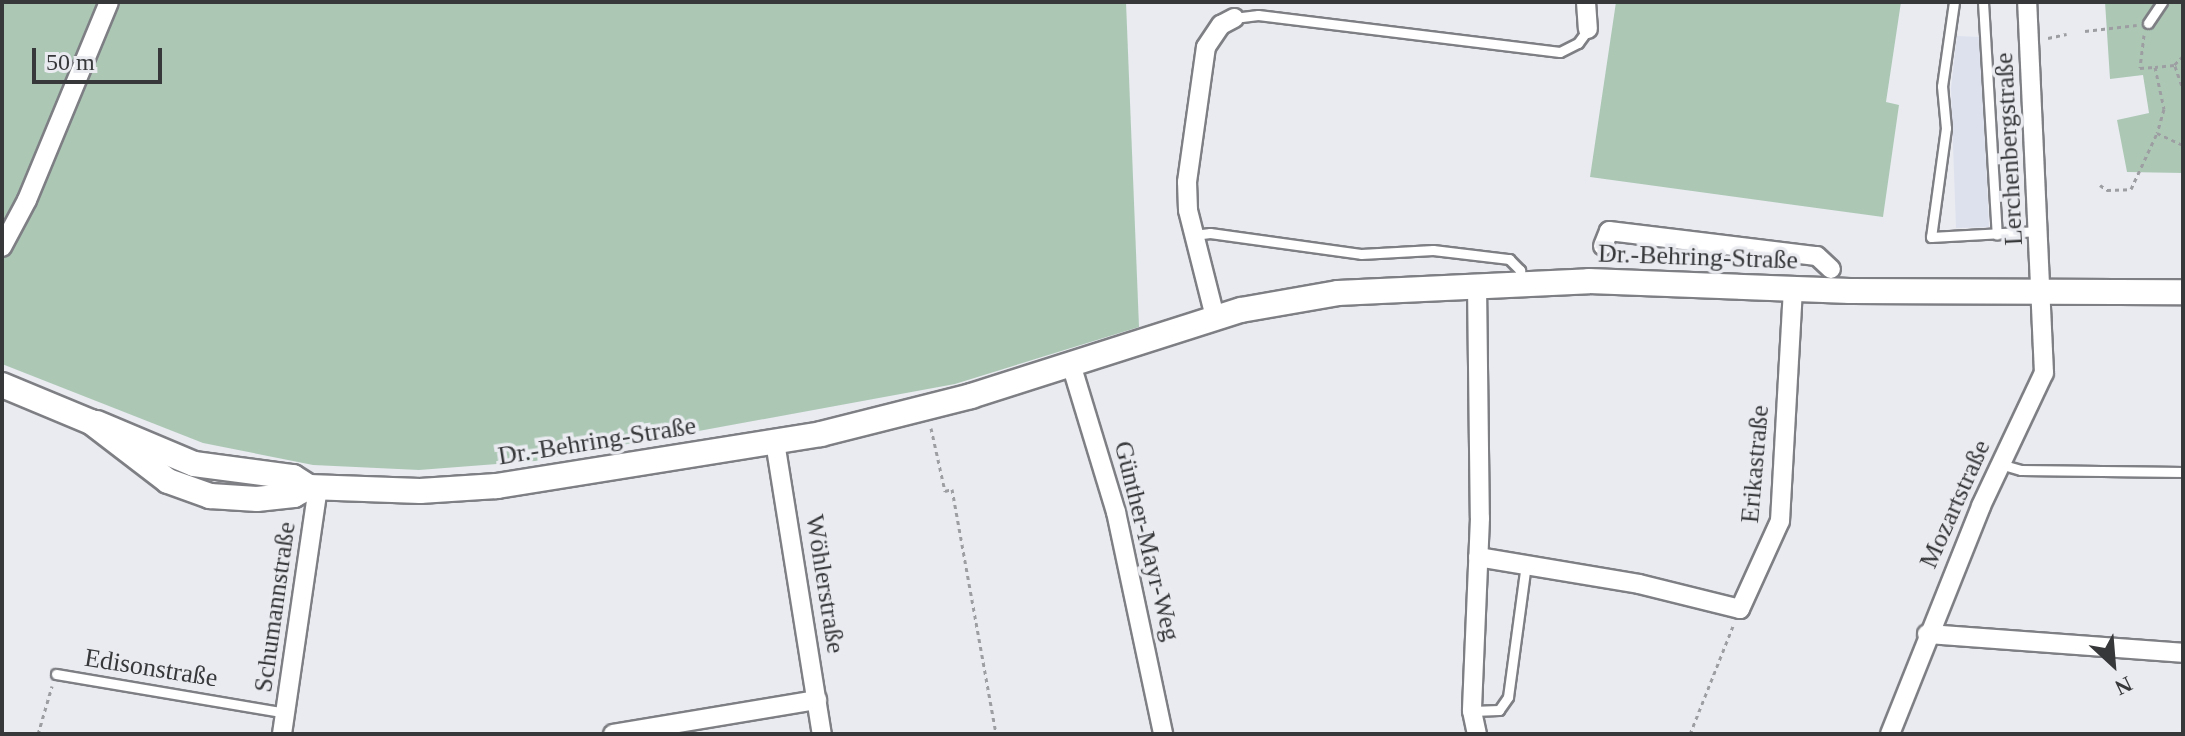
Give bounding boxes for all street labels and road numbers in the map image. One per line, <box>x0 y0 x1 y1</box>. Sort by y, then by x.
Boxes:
street label: Lerchenbergstraße <box>1988 52 2030 246</box>
street label: Dr.-Behring-Straße <box>1598 238 1798 276</box>
street label: Erikastraße <box>1734 404 1776 524</box>
street label: Dr.-Behring-Straße <box>496 410 698 472</box>
street label: Mozartstraße <box>1913 435 1997 573</box>
street label: Günther-Mayr-Weg <box>1107 438 1187 644</box>
street label: Wöhlerstraße <box>799 512 851 656</box>
street label: Schumannstraße <box>248 520 302 694</box>
street label: Edisonstraße <box>82 642 220 694</box>

